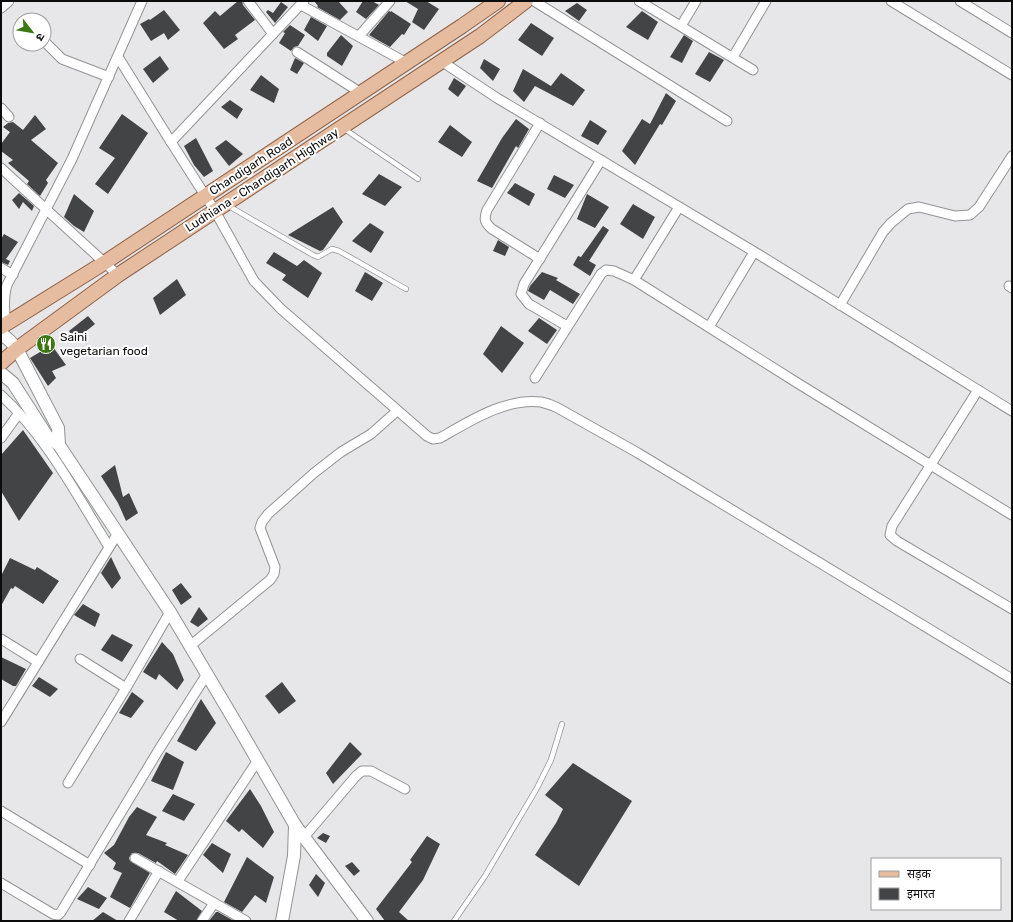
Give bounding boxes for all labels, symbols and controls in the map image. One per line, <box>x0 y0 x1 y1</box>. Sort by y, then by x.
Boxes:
north arrow <box>12 12 52 52</box>
text: उ <box>33 31 47 43</box>
street label: Ludhiana - Chandigarh Highway <box>183 125 341 235</box>
street label: Chandigarh Road <box>207 134 295 198</box>
place label: Saini vegetarian food <box>60 330 148 358</box>
restaurant icon: Saini vegetarian food <box>35 333 57 355</box>
legend <box>871 858 1001 910</box>
text: सड़क <box>907 867 932 881</box>
text: इमारत <box>907 887 936 901</box>

